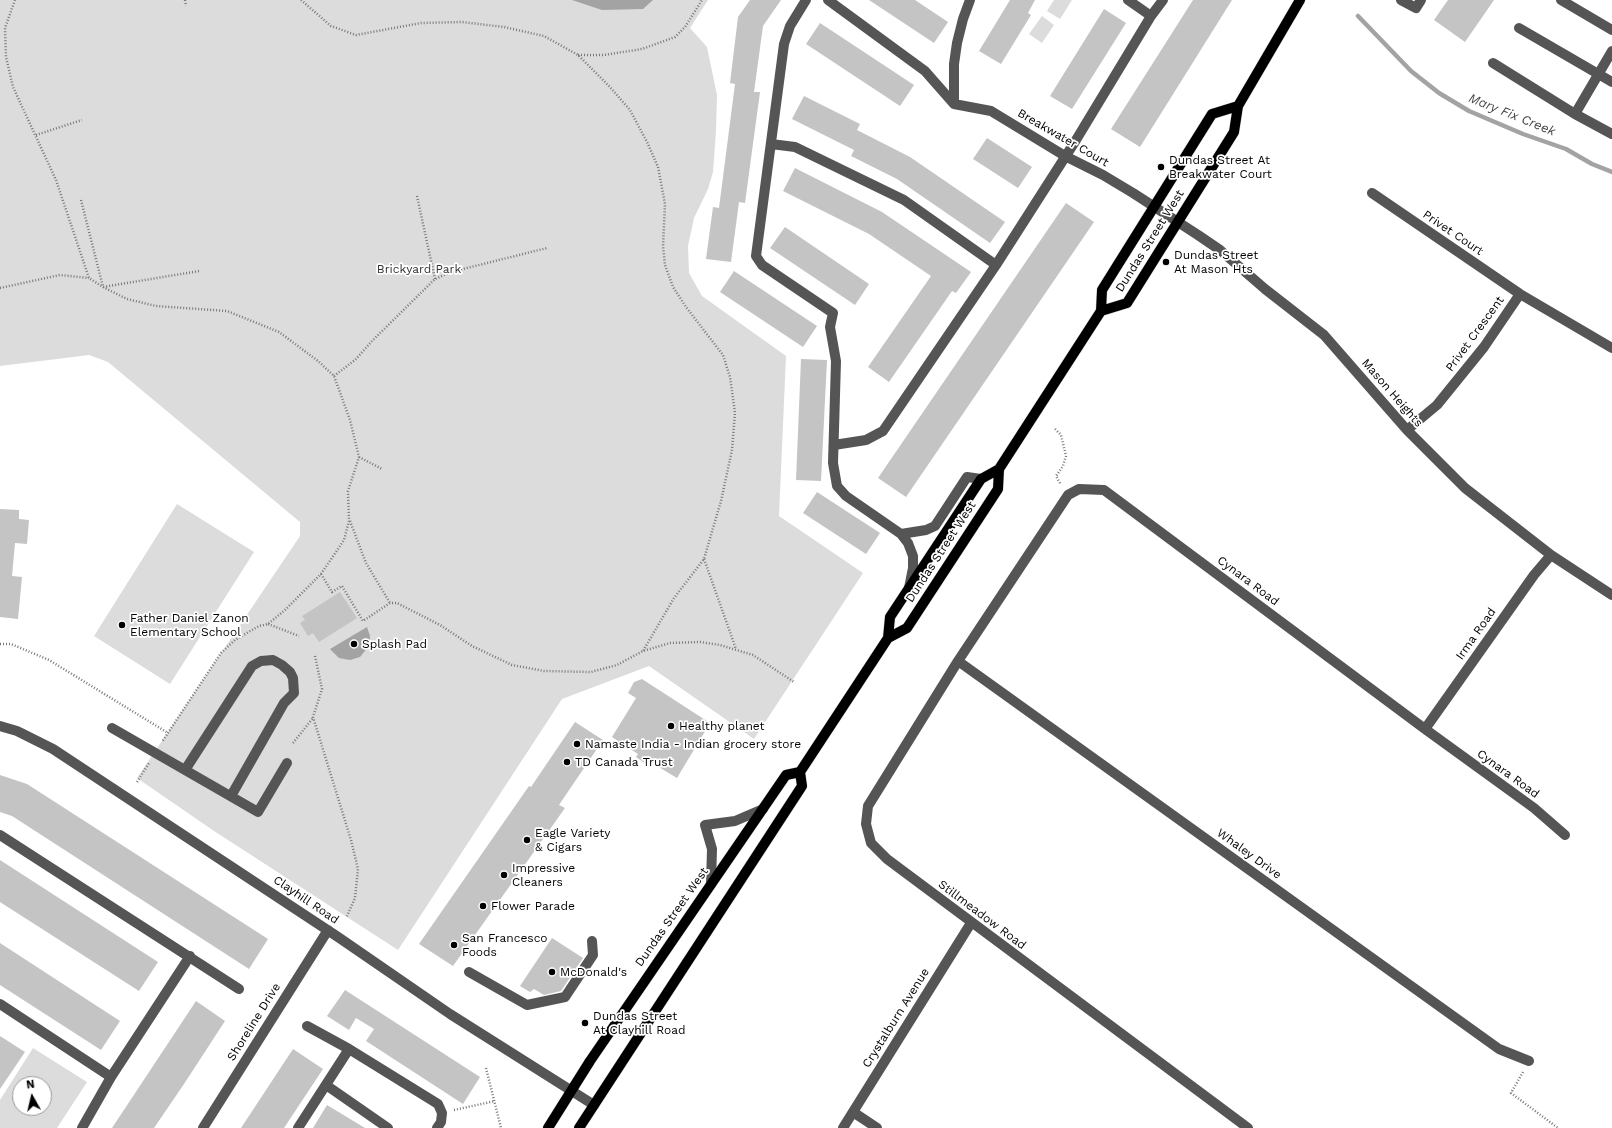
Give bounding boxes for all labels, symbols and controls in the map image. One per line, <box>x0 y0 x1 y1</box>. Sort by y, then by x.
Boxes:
water label: Mary Fix Creek <box>1466 90 1558 140</box>
street label: Breakwater Court <box>1015 106 1111 170</box>
place label: Dundas Street At Breakwater Court <box>1169 153 1272 181</box>
marker: Dundas Street At Breakwater Court <box>1156 162 1166 172</box>
street label: Dundas Street West <box>1113 187 1187 295</box>
street label: Privet Court <box>1420 207 1486 259</box>
place label: Dundas Street At Mason Hts <box>1174 248 1258 276</box>
marker: Dundas Street At Mason Hts <box>1161 257 1171 267</box>
park label: Brickyard Park <box>377 262 461 276</box>
street label: Privet Crescent <box>1443 293 1507 375</box>
street label: Mason Heights <box>1358 356 1426 430</box>
street label: Dundas Street West <box>903 499 979 605</box>
street label: Cynara Road <box>1214 553 1282 609</box>
street label: Irma Road <box>1453 605 1499 663</box>
place label: Father Daniel Zanon Elementary School <box>130 611 249 639</box>
marker: Father Daniel Zanon Elementary School <box>117 620 127 630</box>
place label: Splash Pad <box>362 637 427 651</box>
marker: Splash Pad <box>349 639 359 649</box>
place label: Healthy planet <box>679 719 765 733</box>
marker: Healthy planet <box>666 721 676 731</box>
place label: Namaste India - Indian grocery store <box>585 737 801 751</box>
marker: Namaste India - Indian grocery store <box>572 739 582 749</box>
street label: Cynara Road <box>1474 747 1542 801</box>
place label: TD Canada Trust <box>575 755 673 769</box>
marker: TD Canada Trust <box>562 757 572 767</box>
place label: Eagle Variety & Cigars <box>535 826 610 854</box>
street label: Whaley Drive <box>1214 826 1284 882</box>
marker: Eagle Variety & Cigars <box>522 835 532 845</box>
place label: Impressive Cleaners <box>512 861 575 889</box>
street label: Dundas Street West <box>632 865 712 969</box>
marker: Impressive Cleaners <box>499 870 509 880</box>
street label: Clayhill Road <box>271 873 341 927</box>
street label: Stillmeadow Road <box>935 877 1029 953</box>
place label: Flower Parade <box>491 899 575 913</box>
marker: Flower Parade <box>478 901 488 911</box>
place label: San Francesco Foods <box>462 931 548 959</box>
marker: San Francesco Foods <box>449 940 459 950</box>
place label: McDonald's <box>560 965 627 979</box>
street label: Crystalburn Avenue <box>859 966 933 1070</box>
marker: McDonald's <box>547 967 557 977</box>
street label: Shoreline Drive <box>224 980 284 1064</box>
place label: Dundas Street At Clayhill Road <box>593 1009 686 1037</box>
marker: Dundas Street At Clayhill Road <box>580 1018 590 1028</box>
north arrow <box>12 1076 52 1116</box>
text: N <box>25 1078 35 1092</box>

